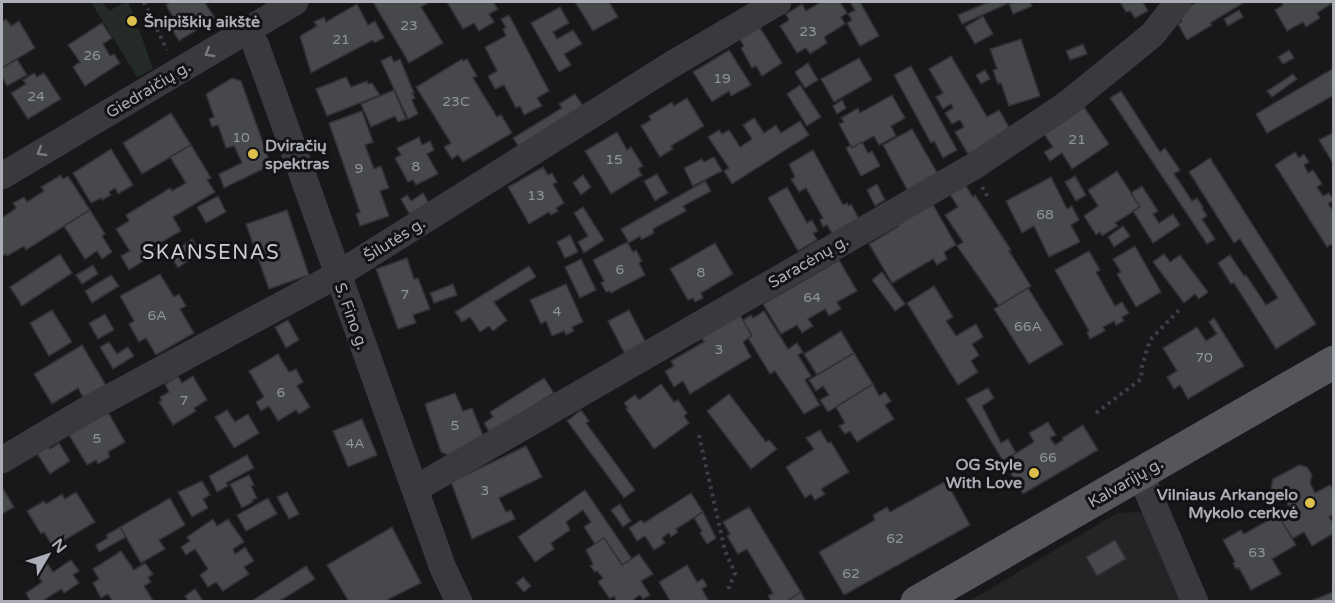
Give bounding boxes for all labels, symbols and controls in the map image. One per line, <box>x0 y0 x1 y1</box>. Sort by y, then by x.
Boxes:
place label: Šnipiškių aikštė <box>144 12 260 32</box>
marker: Šnipiškių aikštė <box>125 14 139 28</box>
house number: 23 <box>400 17 418 34</box>
house number: 23 <box>799 23 817 40</box>
house number: 21 <box>332 31 350 48</box>
one-way arrow <box>204 45 215 57</box>
house number: 26 <box>83 47 101 64</box>
street label: Giedraičių g. <box>103 57 194 123</box>
house number: 19 <box>713 70 731 87</box>
house number: 24 <box>27 88 45 105</box>
house number: 23C <box>442 93 470 110</box>
house number: 10 <box>232 129 250 146</box>
house number: 21 <box>1068 131 1086 148</box>
place label: Dviračių spektras <box>265 136 330 174</box>
one-way arrow <box>37 145 47 157</box>
marker: Dviračių spektras <box>246 147 260 161</box>
house number: 15 <box>605 151 623 168</box>
house number: 8 <box>412 158 421 175</box>
house number: 9 <box>355 160 363 177</box>
house number: 13 <box>527 187 545 204</box>
house number: 68 <box>1036 206 1054 223</box>
street label: Šilutės g. <box>360 213 429 266</box>
street label: Saracėnų g. <box>765 231 852 293</box>
district label: SKANSENAS <box>142 241 280 265</box>
house number: 6 <box>616 261 625 278</box>
house number: 8 <box>697 264 706 281</box>
street label: S. Fino g. <box>330 280 372 352</box>
house number: 7 <box>401 286 409 303</box>
house number: 64 <box>803 289 821 306</box>
house number: 4 <box>553 303 562 320</box>
house number: 6A <box>147 307 167 324</box>
house number: 66A <box>1014 318 1042 335</box>
house number: 3 <box>715 341 723 358</box>
house number: 70 <box>1195 349 1213 366</box>
house number: 6 <box>277 384 286 401</box>
house number: 7 <box>180 392 188 409</box>
house number: 5 <box>451 417 459 434</box>
house number: 5 <box>93 430 101 447</box>
house number: 4A <box>345 435 365 452</box>
house number: 66 <box>1039 449 1057 466</box>
street label: Kalvarijų g. <box>1084 453 1167 512</box>
place label: OG Style With Love <box>946 455 1022 493</box>
marker: OG Style With Love <box>1027 466 1041 480</box>
house number: 3 <box>481 482 489 499</box>
place label: Vilniaus Arkangelo Mykolo cerkvė <box>1157 485 1298 523</box>
marker: Vilniaus Arkangelo Mykolo cerkvė <box>1303 496 1317 510</box>
north arrow <box>18 525 78 585</box>
house number: 62 <box>886 530 904 547</box>
text: N <box>47 535 71 557</box>
house number: 63 <box>1248 544 1266 561</box>
house number: 62 <box>842 565 860 582</box>

